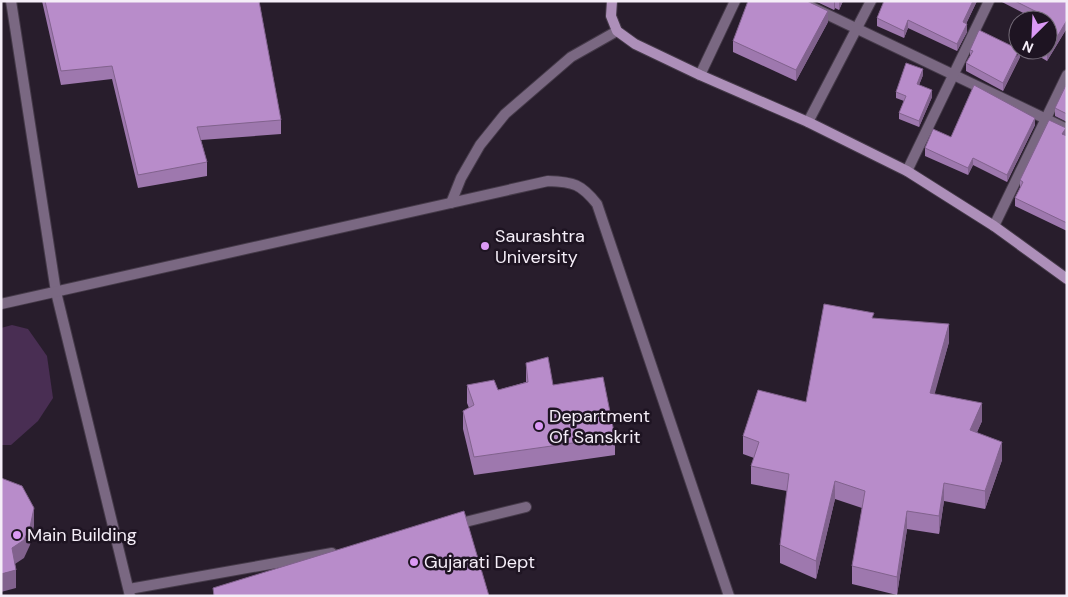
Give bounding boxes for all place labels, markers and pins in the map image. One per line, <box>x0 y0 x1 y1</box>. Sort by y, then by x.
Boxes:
place label: Saurashtra University <box>495 224 585 269</box>
marker: Saurashtra University <box>479 240 491 252</box>
place label: Department Of Sanskrit <box>549 404 650 449</box>
marker: Department Of Sanskrit <box>533 420 545 432</box>
place label: Main Building <box>27 523 137 547</box>
marker: Main Building <box>11 529 23 541</box>
place label: Gujarati Dept <box>424 550 535 574</box>
marker: Gujarati Dept <box>408 556 420 568</box>

